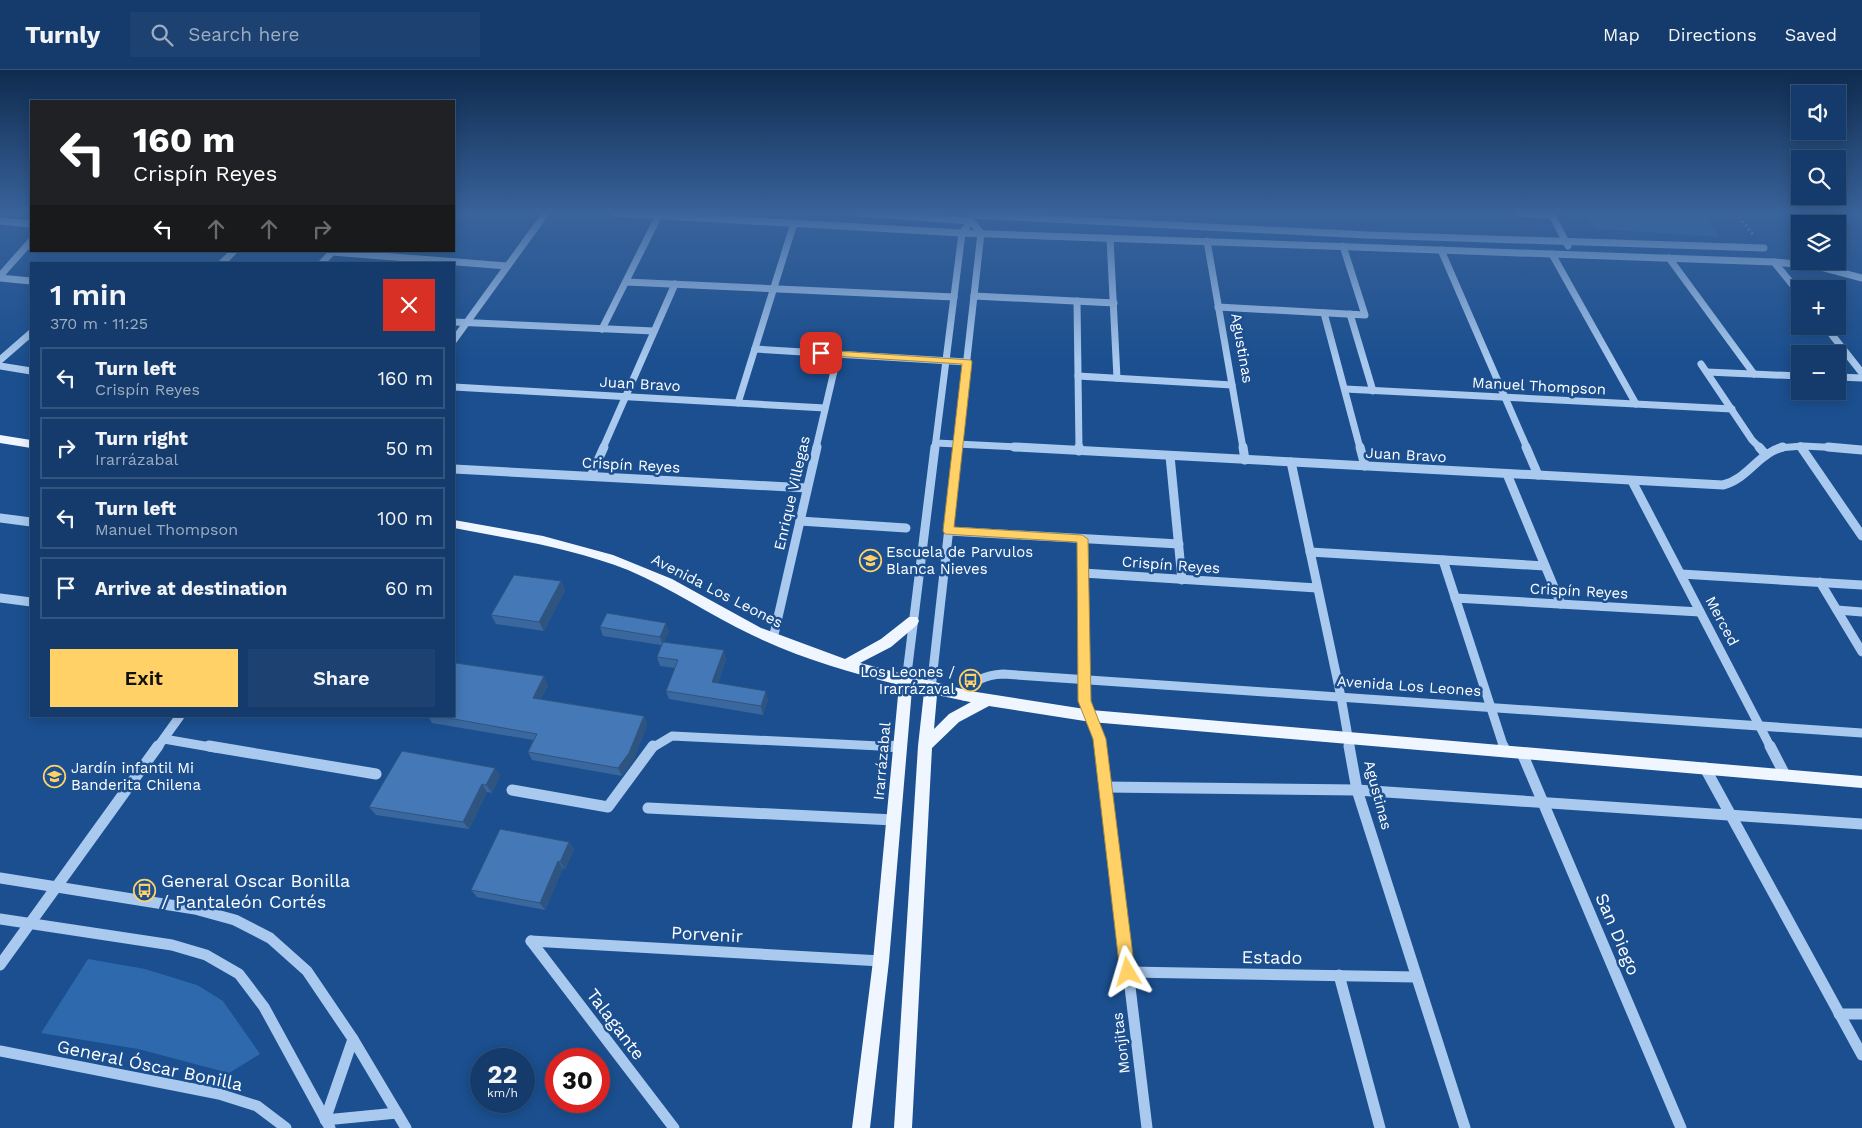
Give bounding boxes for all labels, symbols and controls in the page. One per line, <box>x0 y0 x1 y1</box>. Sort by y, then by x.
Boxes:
search box <box>130 12 480 57</box>
text: Turnly <box>25 21 100 49</box>
icon: search <box>148 21 176 49</box>
text: Search here <box>188 23 300 46</box>
text: Map <box>1603 24 1640 45</box>
text: Directions <box>1668 24 1757 45</box>
text: Saved <box>1785 24 1837 45</box>
map controls <box>1791 85 1846 400</box>
button: sound <box>1791 85 1846 140</box>
text: 160 m <box>133 119 235 161</box>
icon: left <box>50 120 115 185</box>
button: search <box>1791 150 1846 205</box>
text: Crispín Reyes <box>133 161 277 186</box>
icon: left <box>149 215 177 243</box>
icon: ahead <box>202 215 230 243</box>
icon: ahead <box>255 215 283 243</box>
icon: right <box>308 215 336 243</box>
button: layers <box>1791 215 1846 270</box>
text: 1 min <box>50 277 127 312</box>
button: close <box>383 279 435 331</box>
button: + <box>1791 280 1846 335</box>
street label: Agustinas <box>1227 311 1257 385</box>
text: 370 m · 11:25 <box>50 314 148 333</box>
pin <box>800 332 842 374</box>
icon: arrive <box>807 339 835 367</box>
button: − <box>1791 345 1846 400</box>
text: Turn left <box>95 357 176 380</box>
icon: left <box>52 364 80 392</box>
text: 160 m <box>378 367 433 390</box>
street label: Juan Bravo <box>599 373 681 395</box>
street label: Manuel Thompson <box>1472 374 1606 398</box>
text: Crispín Reyes <box>95 380 200 399</box>
text: Turn right <box>95 427 188 450</box>
icon: right <box>52 434 80 462</box>
street label: Enrique Villegas <box>770 434 814 552</box>
text: 50 m <box>386 437 433 460</box>
street label: Juan Bravo <box>1365 444 1447 466</box>
text: Irarrázabal <box>95 450 179 469</box>
street label: Crispín Reyes <box>581 453 681 477</box>
text: Turn left <box>95 497 176 520</box>
icon: left <box>52 504 80 532</box>
text: 100 m <box>377 507 433 530</box>
text: Manuel Thompson <box>95 520 238 539</box>
place label: Escuela de Parvulos Blanca Nieves <box>886 543 1033 578</box>
school or university icon: Escuela de Parvulos Blanca Nieves <box>858 549 882 573</box>
street label: Avenida Los Leones <box>648 550 786 632</box>
street label: Crispín Reyes <box>1121 553 1221 577</box>
icon: arrive <box>52 574 80 602</box>
text: Arrive at destination <box>95 577 287 600</box>
text: 60 m <box>385 577 433 600</box>
street label: Crispín Reyes <box>1529 579 1629 603</box>
street label: Merced <box>1701 593 1743 649</box>
button: Exit <box>50 649 238 707</box>
button: Share <box>248 649 435 707</box>
place label: Los Leones / Irarrázaval <box>860 663 955 698</box>
bus stop icon: Los Leones / Irarrázaval <box>959 669 983 693</box>
street label: Avenida Los Leones <box>1336 672 1482 700</box>
street label: Irarrázabal <box>870 721 894 801</box>
street label: Agustinas <box>1360 758 1396 832</box>
place label: Jardín infantil Mi Banderita Chilena <box>71 759 201 794</box>
school or university icon: Jardín infantil Mi Banderita Chilena <box>43 765 67 789</box>
place label: General Oscar Bonilla / Pantaleón Cortés <box>161 870 350 912</box>
bus stop icon: General Oscar Bonilla / Pantaleón Cortés <box>133 878 157 902</box>
street label: San Diego <box>1591 890 1645 978</box>
street label: Porvenir <box>671 922 743 946</box>
position arrow <box>1101 945 1153 997</box>
street label: Estado <box>1241 946 1303 968</box>
street label: Talagante <box>582 984 650 1064</box>
street label: Monjitas <box>1108 1011 1134 1075</box>
street label: General Óscar Bonilla <box>55 1035 245 1095</box>
speed limit sign: 30 <box>545 1048 610 1113</box>
text: 22 <box>488 1060 517 1089</box>
text: km/h <box>487 1086 518 1100</box>

